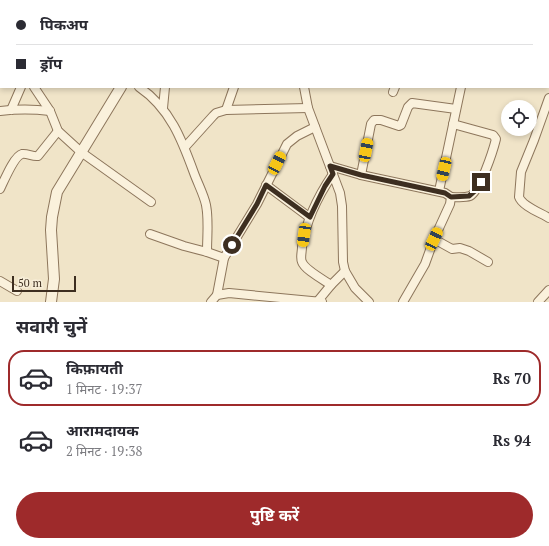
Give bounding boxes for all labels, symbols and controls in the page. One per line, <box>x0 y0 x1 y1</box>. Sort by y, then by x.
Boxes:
text: पिकअप <box>40 14 88 34</box>
text: ड्रॉप <box>40 53 62 73</box>
map controls <box>501 100 537 136</box>
button: locate <box>501 100 537 136</box>
car <box>358 137 374 163</box>
car <box>266 150 288 176</box>
car <box>435 156 453 182</box>
route end <box>472 173 490 191</box>
car <box>296 222 312 248</box>
car <box>423 226 445 252</box>
route start <box>223 236 241 254</box>
scale bar <box>12 274 76 293</box>
text: 50 m <box>18 276 42 290</box>
text: सवारी चुनें <box>16 314 87 338</box>
text: किफ़ायती <box>66 358 123 378</box>
icon: car <box>18 360 54 396</box>
text: Rs 70 <box>493 368 531 388</box>
text: 1 मिनट · 19:37 <box>66 380 142 398</box>
text: आरामदायक <box>66 420 139 440</box>
icon: car <box>18 422 54 458</box>
text: Rs 94 <box>493 430 531 450</box>
text: 2 मिनट · 19:38 <box>66 442 142 460</box>
button: पुष्टि करें <box>16 492 533 538</box>

